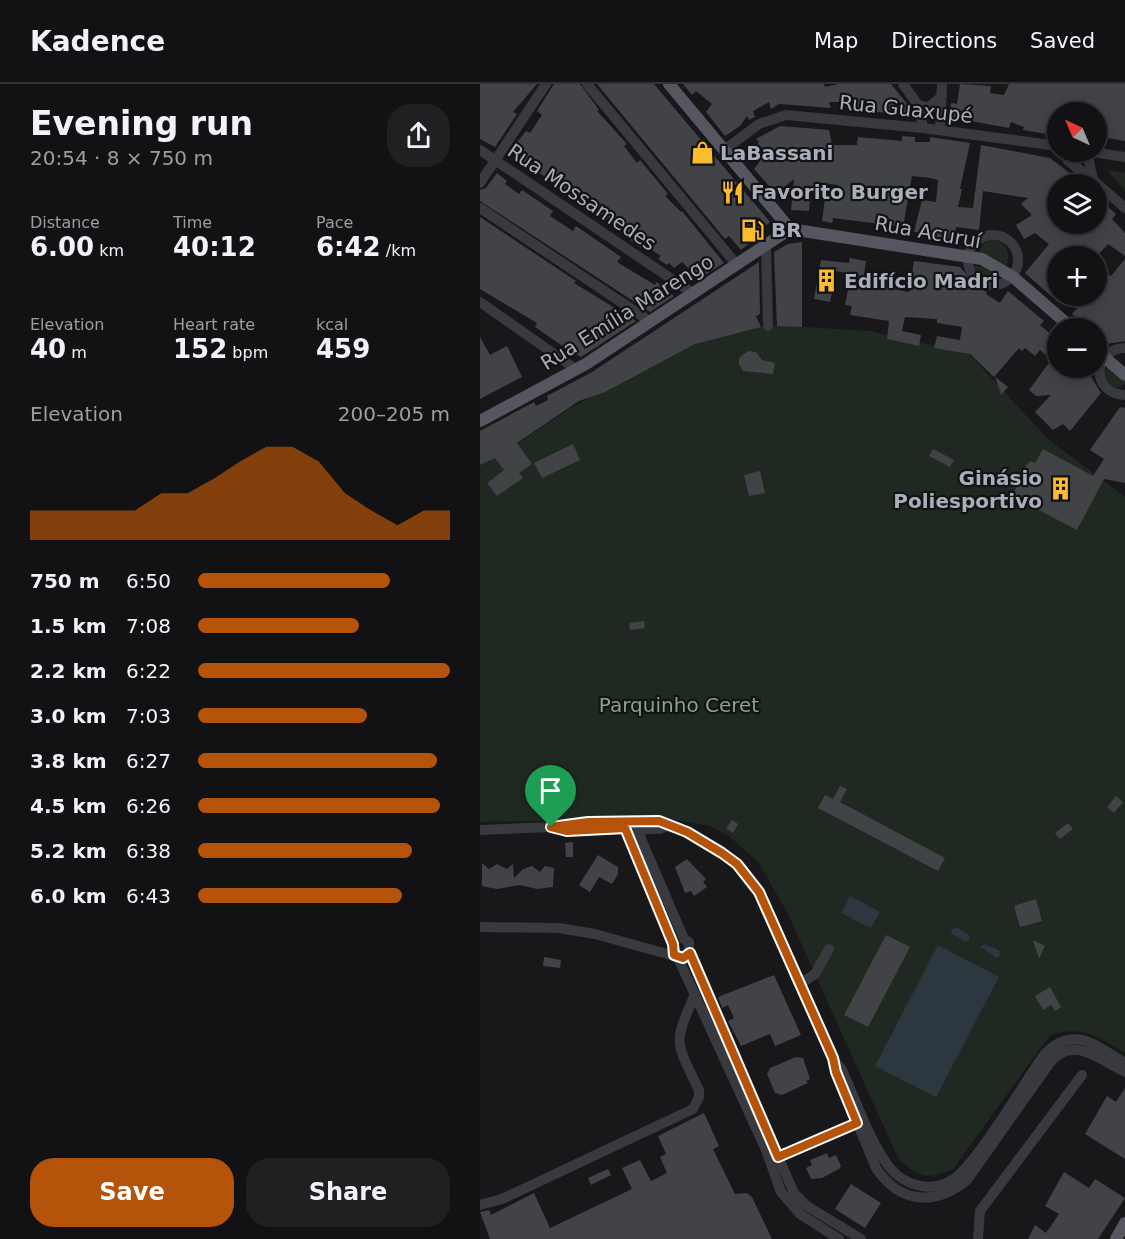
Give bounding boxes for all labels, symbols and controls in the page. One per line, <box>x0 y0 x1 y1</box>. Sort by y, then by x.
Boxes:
text: Kadence <box>30 25 165 58</box>
text: Map <box>814 29 858 53</box>
text: Directions <box>891 29 997 53</box>
text: Saved <box>1030 29 1095 53</box>
street label: Rua Guaxupé <box>838 90 974 128</box>
north arrow <box>1047 102 1107 162</box>
map controls <box>1047 102 1107 378</box>
text: Evening run <box>30 104 253 143</box>
button: share <box>387 104 450 167</box>
street label: Rua Mossamedes <box>503 138 661 256</box>
shop icon: LaBassani <box>689 140 715 166</box>
place label: LaBassani <box>720 141 833 165</box>
text: 20:54 · 8 × 750 m <box>30 146 213 170</box>
button: layers <box>1047 174 1107 234</box>
restaurant icon: Favorito Burger <box>720 179 746 205</box>
place label: Favorito Burger <box>751 180 928 204</box>
street label: Rua Acuruí <box>873 211 985 253</box>
text: Distance <box>30 213 100 232</box>
text: Time <box>173 213 212 232</box>
text: Pace <box>316 213 353 232</box>
fuel station icon: BR <box>740 217 766 243</box>
place label: BR <box>771 218 802 242</box>
text: 6.00 <box>30 232 94 262</box>
text: 40:12 <box>173 232 256 262</box>
text: 6:42 <box>316 232 381 262</box>
text: km <box>94 241 124 260</box>
text: /km <box>381 241 416 260</box>
button: + <box>1047 246 1107 306</box>
street label: Rua Emília Marengo <box>536 249 718 375</box>
building icon: Edifício Madri <box>813 268 839 294</box>
place label: Edifício Madri <box>844 269 998 293</box>
text: Elevation <box>30 315 104 334</box>
text: Heart rate <box>173 315 255 334</box>
text: kcal <box>316 315 348 334</box>
button: − <box>1047 318 1107 378</box>
text: 40 <box>30 334 66 364</box>
text: 152 <box>173 334 227 364</box>
text: 459 <box>316 334 370 364</box>
text: m <box>66 343 87 362</box>
text: bpm <box>227 343 268 362</box>
text: Elevation <box>30 402 123 426</box>
text: 200–205 m <box>338 402 450 426</box>
place label: Ginásio Poliesportivo <box>893 466 1042 513</box>
building icon: Ginásio Poliesportivo <box>1047 476 1073 502</box>
text: 750 m <box>30 569 100 593</box>
text: 6:50 <box>126 569 171 593</box>
text: 1.5 km <box>30 614 107 638</box>
text: 7:08 <box>126 614 171 638</box>
text: 2.2 km <box>30 659 107 683</box>
text: 6:22 <box>126 659 171 683</box>
park label: Parquinho Ceret <box>599 693 759 717</box>
text: 3.0 km <box>30 704 107 728</box>
text: 7:03 <box>126 704 171 728</box>
text: 3.8 km <box>30 749 107 773</box>
text: 6:27 <box>126 749 171 773</box>
pin <box>525 765 576 827</box>
icon: arrive <box>534 774 567 807</box>
text: 4.5 km <box>30 794 107 818</box>
text: 6:26 <box>126 794 171 818</box>
text: 5.2 km <box>30 839 107 863</box>
text: 6:38 <box>126 839 171 863</box>
text: 6.0 km <box>30 884 107 908</box>
text: 6:43 <box>126 884 171 908</box>
button: Save <box>30 1158 234 1227</box>
button: Share <box>246 1158 450 1227</box>

